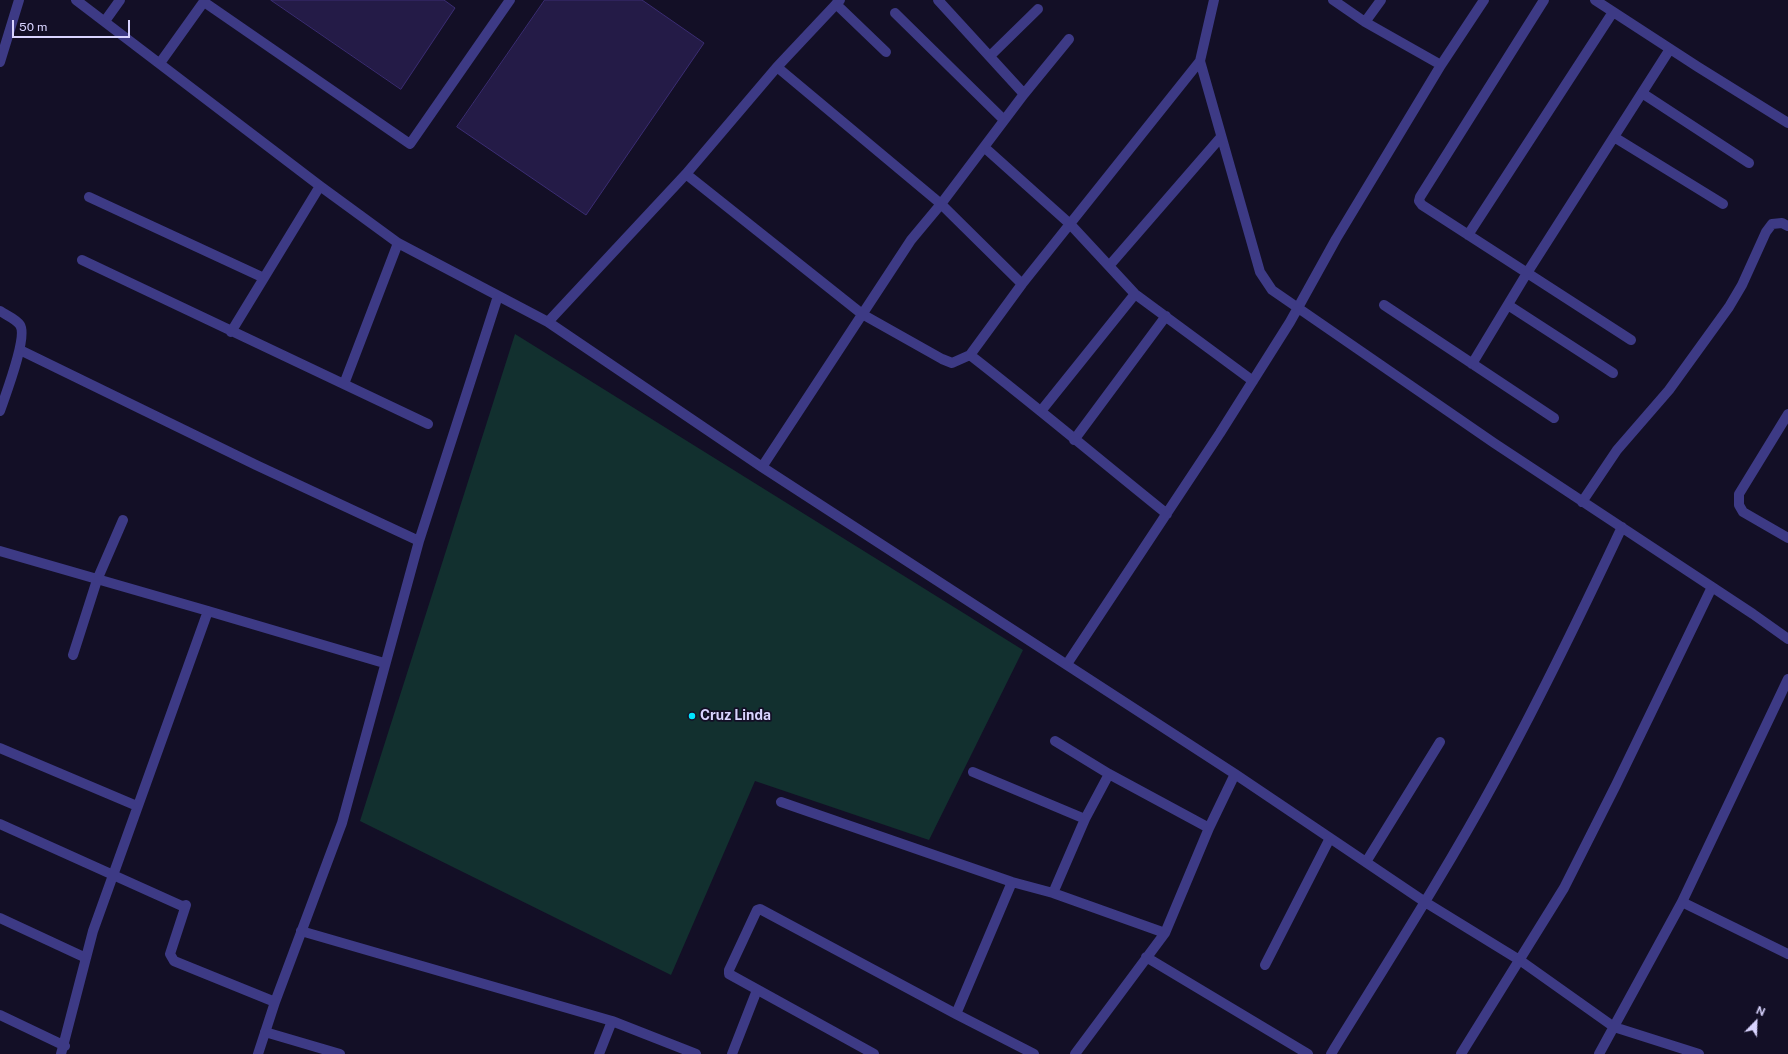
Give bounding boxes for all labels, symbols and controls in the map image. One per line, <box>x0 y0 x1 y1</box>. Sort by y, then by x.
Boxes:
scale bar <box>14 12 132 38</box>
text: 50 m <box>19 20 47 34</box>
place label: Cruz Linda <box>700 708 771 724</box>
marker: Cruz Linda <box>687 711 697 721</box>
north arrow <box>1736 1002 1776 1042</box>
text: N <box>1754 1004 1767 1018</box>

